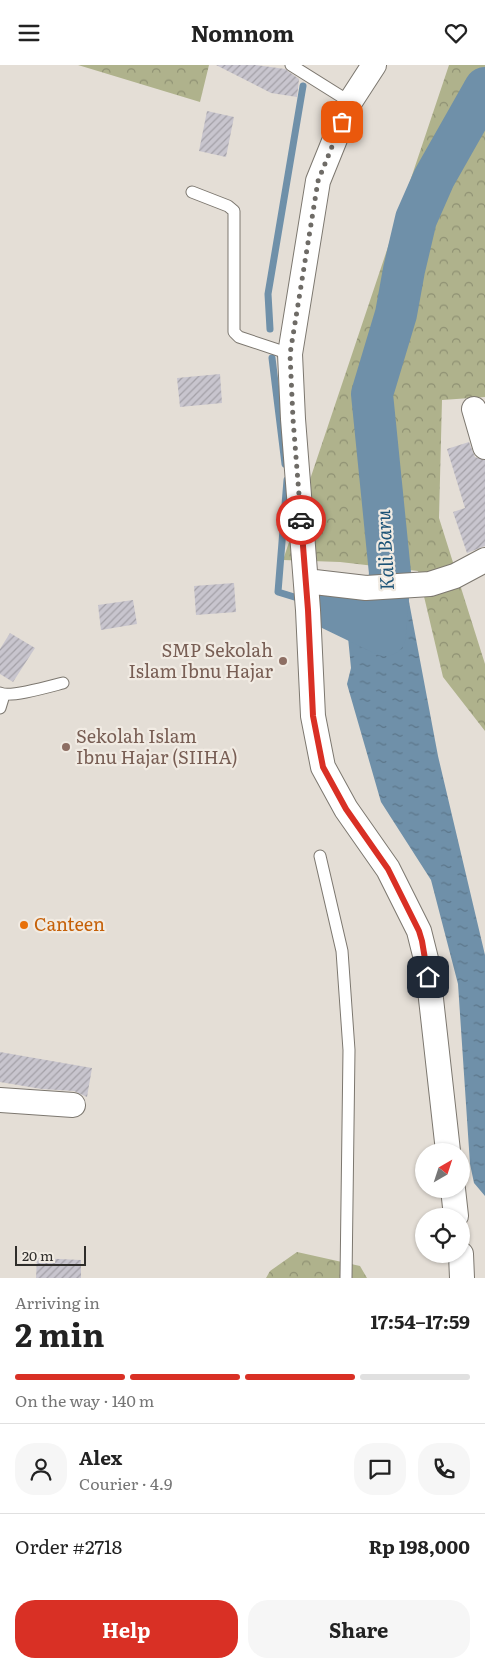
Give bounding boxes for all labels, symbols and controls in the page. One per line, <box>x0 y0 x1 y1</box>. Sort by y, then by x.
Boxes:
text: Nomnom <box>191 16 294 49</box>
icon: menu <box>15 19 43 47</box>
icon: heart <box>442 19 470 47</box>
pin <box>321 101 363 143</box>
icon: bag <box>328 108 356 136</box>
courier <box>276 495 326 545</box>
icon: car <box>287 506 315 534</box>
water label: Kali Baru <box>368 508 400 591</box>
place label: SMP Sekolah Islam Ibnu Hajar <box>128 636 273 684</box>
marker: SMP Sekolah Islam Ibnu Hajar <box>277 655 289 667</box>
place label: Sekolah Islam Ibnu Hajar (SIIHA) <box>76 722 238 770</box>
marker: Sekolah Islam Ibnu Hajar (SIIHA) <box>60 741 72 753</box>
place label: Canteen <box>34 910 105 937</box>
marker: Canteen <box>18 919 30 931</box>
pin <box>407 956 449 998</box>
icon: home <box>414 963 442 991</box>
north arrow <box>415 1143 470 1197</box>
map controls <box>415 1143 470 1263</box>
button: locate <box>415 1208 470 1263</box>
scale bar <box>15 1243 86 1266</box>
text: 20 m <box>22 1245 54 1265</box>
text: Arriving in <box>15 1290 100 1314</box>
text: 17:54–17:59 <box>370 1307 470 1335</box>
text: 2 min <box>15 1309 104 1357</box>
text: On the way · 140 m <box>15 1388 154 1412</box>
button: person <box>15 1443 67 1495</box>
text: Alex <box>79 1443 122 1471</box>
button: chat <box>354 1443 406 1495</box>
button: phone <box>418 1443 470 1495</box>
text: Courier · 4.9 <box>79 1471 172 1495</box>
text: Order #2718 <box>15 1532 122 1560</box>
text: Rp 198,000 <box>369 1532 470 1560</box>
button: Help <box>15 1600 238 1658</box>
button: Share <box>248 1600 470 1658</box>

